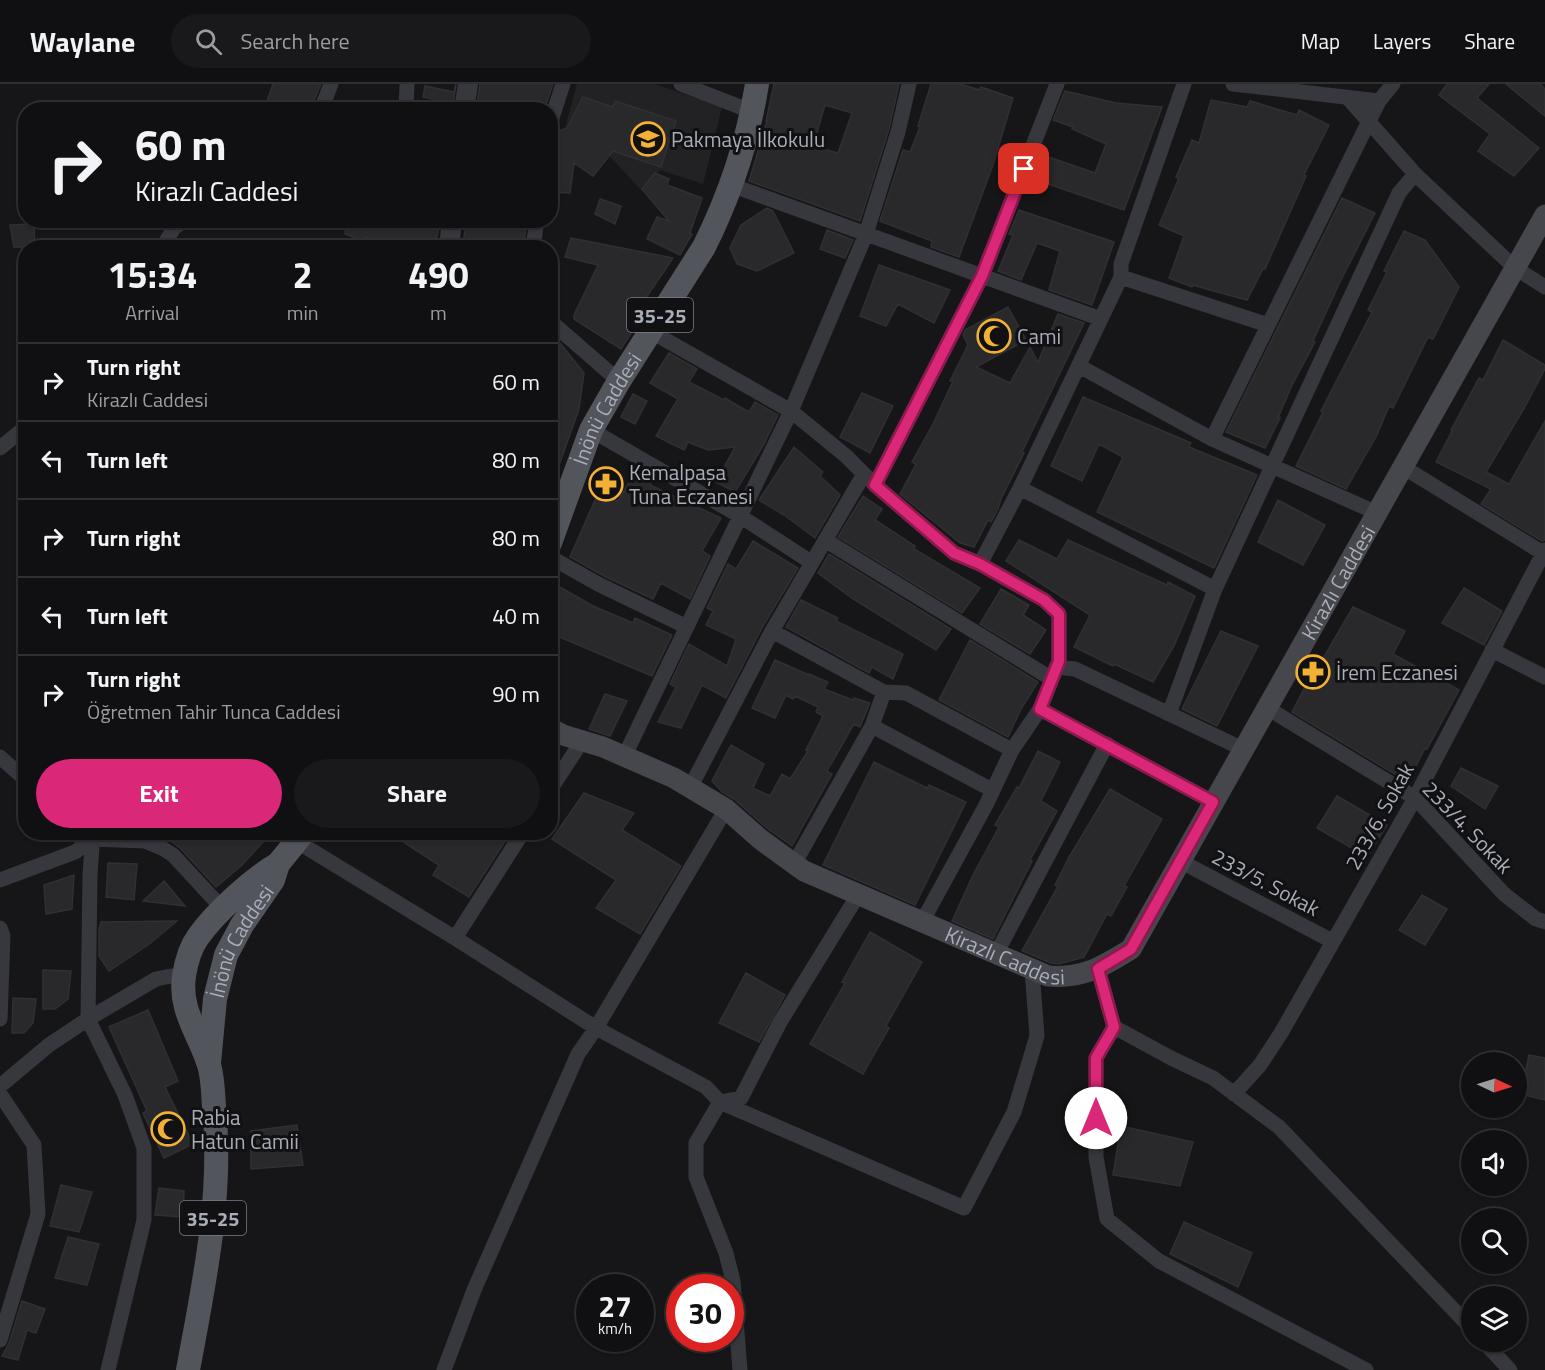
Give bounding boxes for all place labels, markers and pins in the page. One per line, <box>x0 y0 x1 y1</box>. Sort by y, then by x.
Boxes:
school or university icon: Pakmaya İlkokulu <box>630 121 666 157</box>
place label: Pakmaya İlkokulu <box>671 123 825 155</box>
pin <box>998 143 1049 194</box>
mosque icon: Cami <box>976 318 1012 354</box>
place label: Cami <box>1017 320 1061 352</box>
place label: Kemalpaşa Tuna Eczanesi <box>629 456 753 512</box>
pharmacy icon: Kemalpaşa Tuna Eczanesi <box>588 466 624 502</box>
pharmacy icon: İrem Eczanesi <box>1295 654 1331 690</box>
place label: İrem Eczanesi <box>1336 656 1458 688</box>
place label: Rabia Hatun Camii <box>191 1101 299 1157</box>
mosque icon: Rabia Hatun Camii <box>150 1111 186 1147</box>

